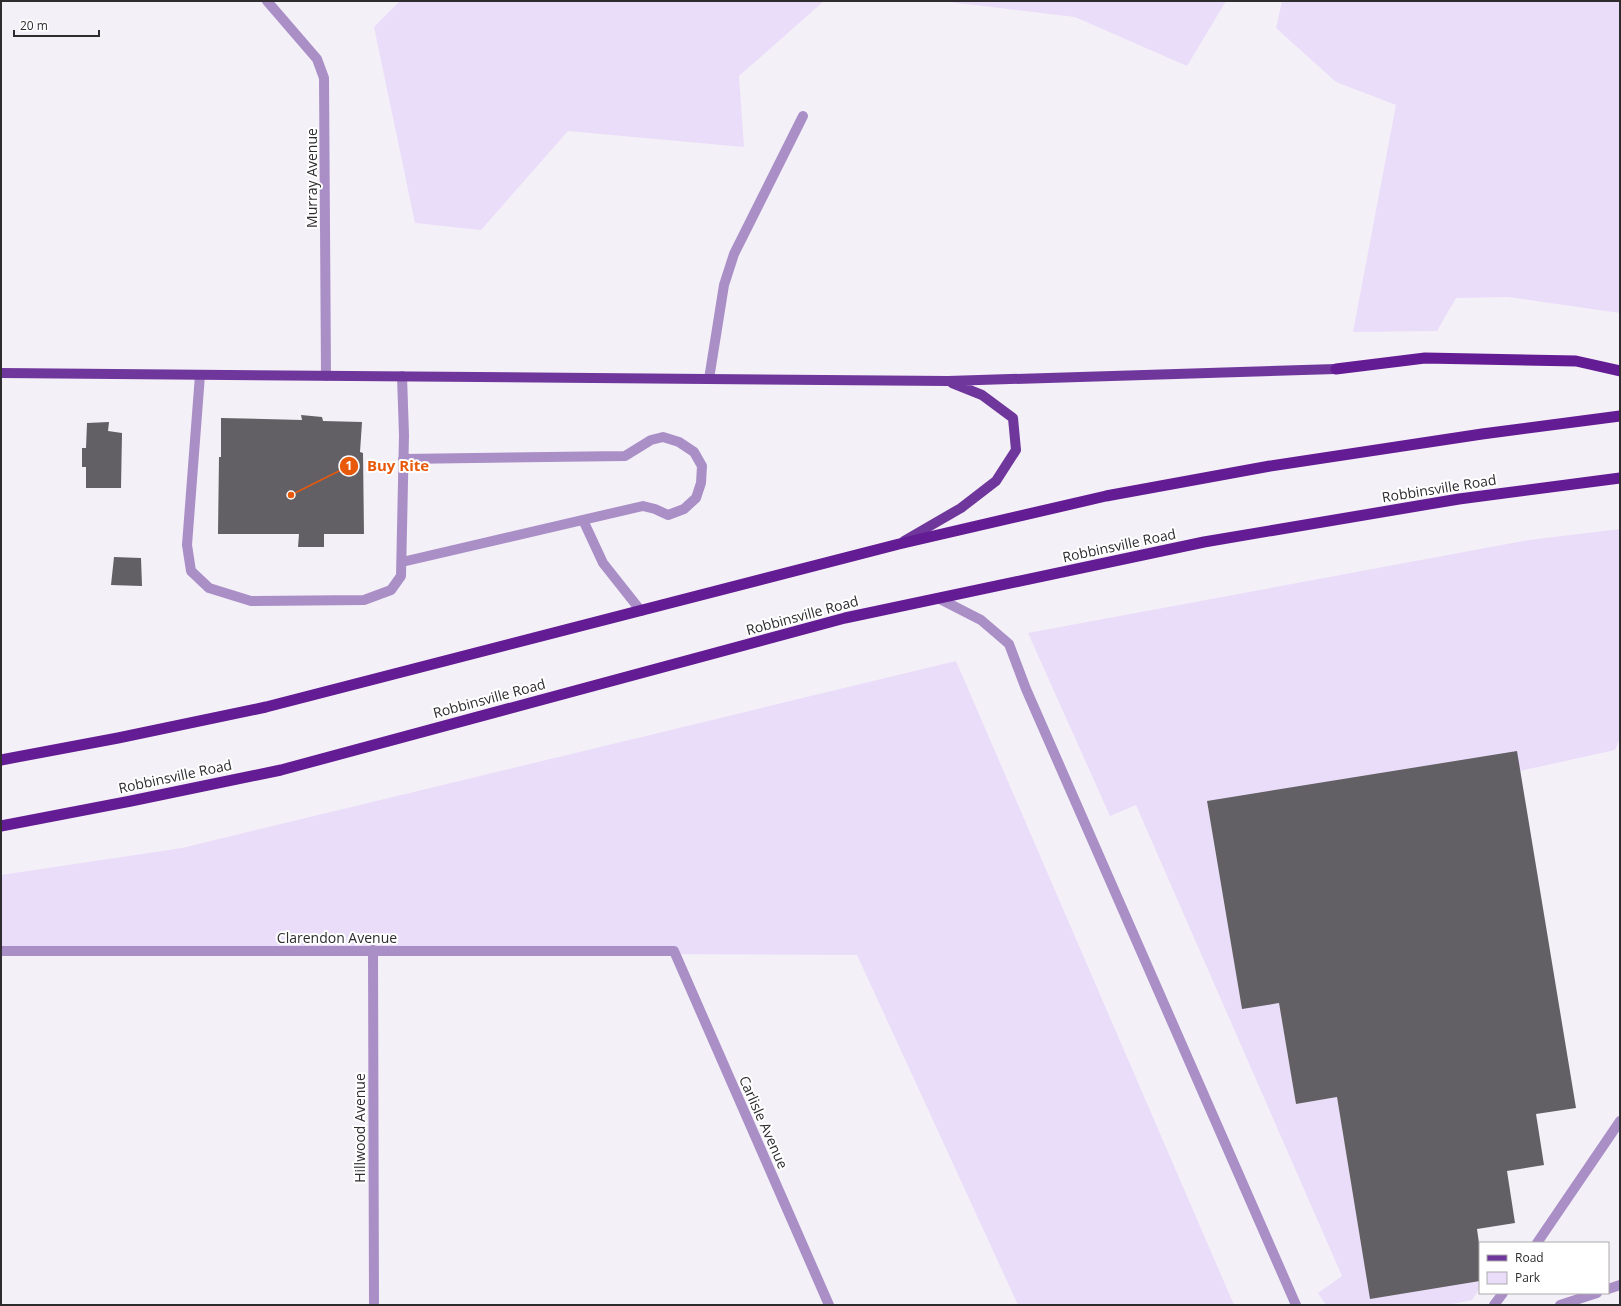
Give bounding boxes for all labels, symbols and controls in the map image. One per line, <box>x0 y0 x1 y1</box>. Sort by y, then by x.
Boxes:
scale bar <box>14 12 99 38</box>
text: 20 m <box>20 17 48 34</box>
street label: Murray Avenue <box>302 128 321 228</box>
callout: Buy Rite <box>339 452 437 479</box>
text: Buy Rite <box>367 455 429 475</box>
text: 1 <box>346 457 352 474</box>
street label: Robbinsville Road <box>1380 470 1498 506</box>
street label: Robbinsville Road <box>1061 524 1177 566</box>
street label: Robbinsville Road <box>744 591 860 639</box>
street label: Robbinsville Road <box>431 674 547 722</box>
street label: Robbinsville Road <box>117 755 233 797</box>
street label: Clarendon Avenue <box>277 928 397 947</box>
street label: Hillwood Avenue <box>350 1073 369 1183</box>
street label: Carlisle Avenue <box>735 1073 793 1172</box>
legend <box>1479 1242 1609 1294</box>
text: Road <box>1515 1249 1544 1266</box>
text: Park <box>1515 1269 1541 1286</box>

